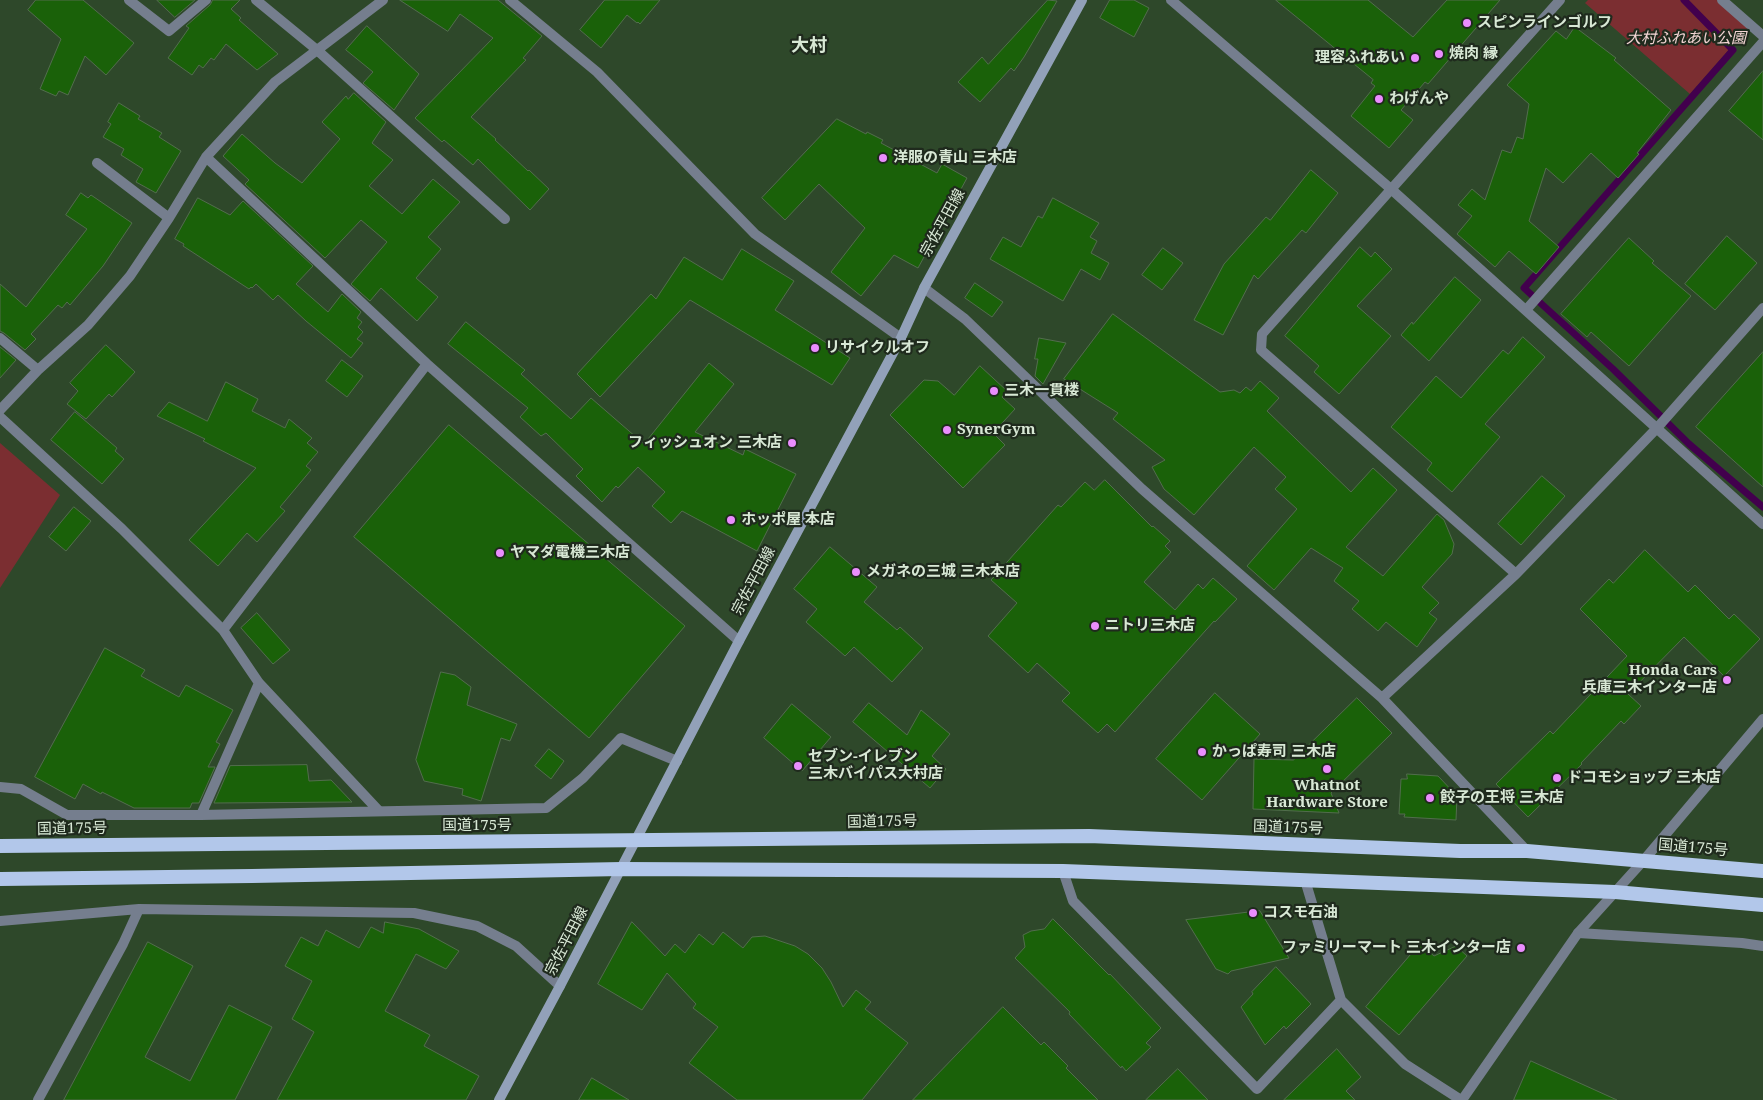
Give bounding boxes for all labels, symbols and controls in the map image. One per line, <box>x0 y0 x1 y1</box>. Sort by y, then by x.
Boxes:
place label: スピンラインゴルフ <box>1477 14 1612 32</box>
marker: スピンラインゴルフ <box>1461 17 1473 29</box>
park label: 大村ふれあい公園 <box>1626 30 1746 48</box>
district label: 大村 <box>791 35 827 57</box>
place label: 焼肉 縁 <box>1449 45 1498 63</box>
marker: 焼肉 縁 <box>1433 48 1445 60</box>
place label: 理容ふれあい <box>1315 49 1405 67</box>
marker: 理容ふれあい <box>1409 52 1421 64</box>
place label: わげんや <box>1389 90 1449 108</box>
marker: わげんや <box>1373 93 1385 105</box>
place label: 洋服の青山 三木店 <box>893 149 1017 167</box>
marker: 洋服の青山 三木店 <box>877 152 889 164</box>
street label: 宗佐平田線 <box>917 186 969 260</box>
place label: リサイクルオフ <box>825 339 930 357</box>
marker: リサイクルオフ <box>809 342 821 354</box>
place label: 三木一貫楼 <box>1004 382 1079 400</box>
marker: 三木一貫楼 <box>988 385 1000 397</box>
place label: SynerGym <box>957 421 1036 439</box>
marker: SynerGym <box>941 424 953 436</box>
place label: フィッシュオン 三木店 <box>628 434 782 452</box>
marker: フィッシュオン 三木店 <box>786 437 798 449</box>
place label: ホッポ屋 本店 <box>741 511 835 529</box>
marker: ホッポ屋 本店 <box>725 514 737 526</box>
place label: ヤマダ電機三木店 <box>510 544 630 562</box>
street label: 宗佐平田線 <box>728 544 780 618</box>
marker: ヤマダ電機三木店 <box>494 547 506 559</box>
place label: メガネの三城 三木本店 <box>866 563 1020 581</box>
marker: メガネの三城 三木本店 <box>850 566 862 578</box>
place label: ニトリ三木店 <box>1105 617 1195 635</box>
marker: ニトリ三木店 <box>1089 620 1101 632</box>
place label: Honda Cars 兵庫三木インター店 <box>1582 662 1717 697</box>
marker: Honda Cars 兵庫三木インター店 <box>1721 674 1733 686</box>
place label: かっぱ寿司 三木店 <box>1212 743 1336 761</box>
marker: かっぱ寿司 三木店 <box>1196 746 1208 758</box>
place label: セブン-イレブン 三木バイパス大村店 <box>808 748 943 783</box>
marker: セブン-イレブン 三木バイパス大村店 <box>792 760 804 772</box>
marker: Whatnot Hardware Store <box>1321 763 1333 775</box>
place label: ドコモショップ 三木店 <box>1567 769 1721 787</box>
marker: ドコモショップ 三木店 <box>1551 772 1563 784</box>
place label: Whatnot Hardware Store <box>1266 777 1388 812</box>
place label: 餃子の王将 三木店 <box>1440 789 1564 807</box>
marker: 餃子の王将 三木店 <box>1424 792 1436 804</box>
street label: 国道175号 <box>847 812 917 832</box>
street label: 国道175号 <box>442 817 512 835</box>
street label: 国道175号 <box>1253 818 1323 838</box>
street label: 国道175号 <box>37 819 107 839</box>
street label: 国道175号 <box>1657 836 1729 860</box>
street label: 宗佐平田線 <box>542 904 592 978</box>
place label: コスモ石油 <box>1263 904 1338 922</box>
marker: コスモ石油 <box>1247 907 1259 919</box>
place label: ファミリーマート 三木インター店 <box>1282 939 1511 957</box>
marker: ファミリーマート 三木インター店 <box>1515 942 1527 954</box>

